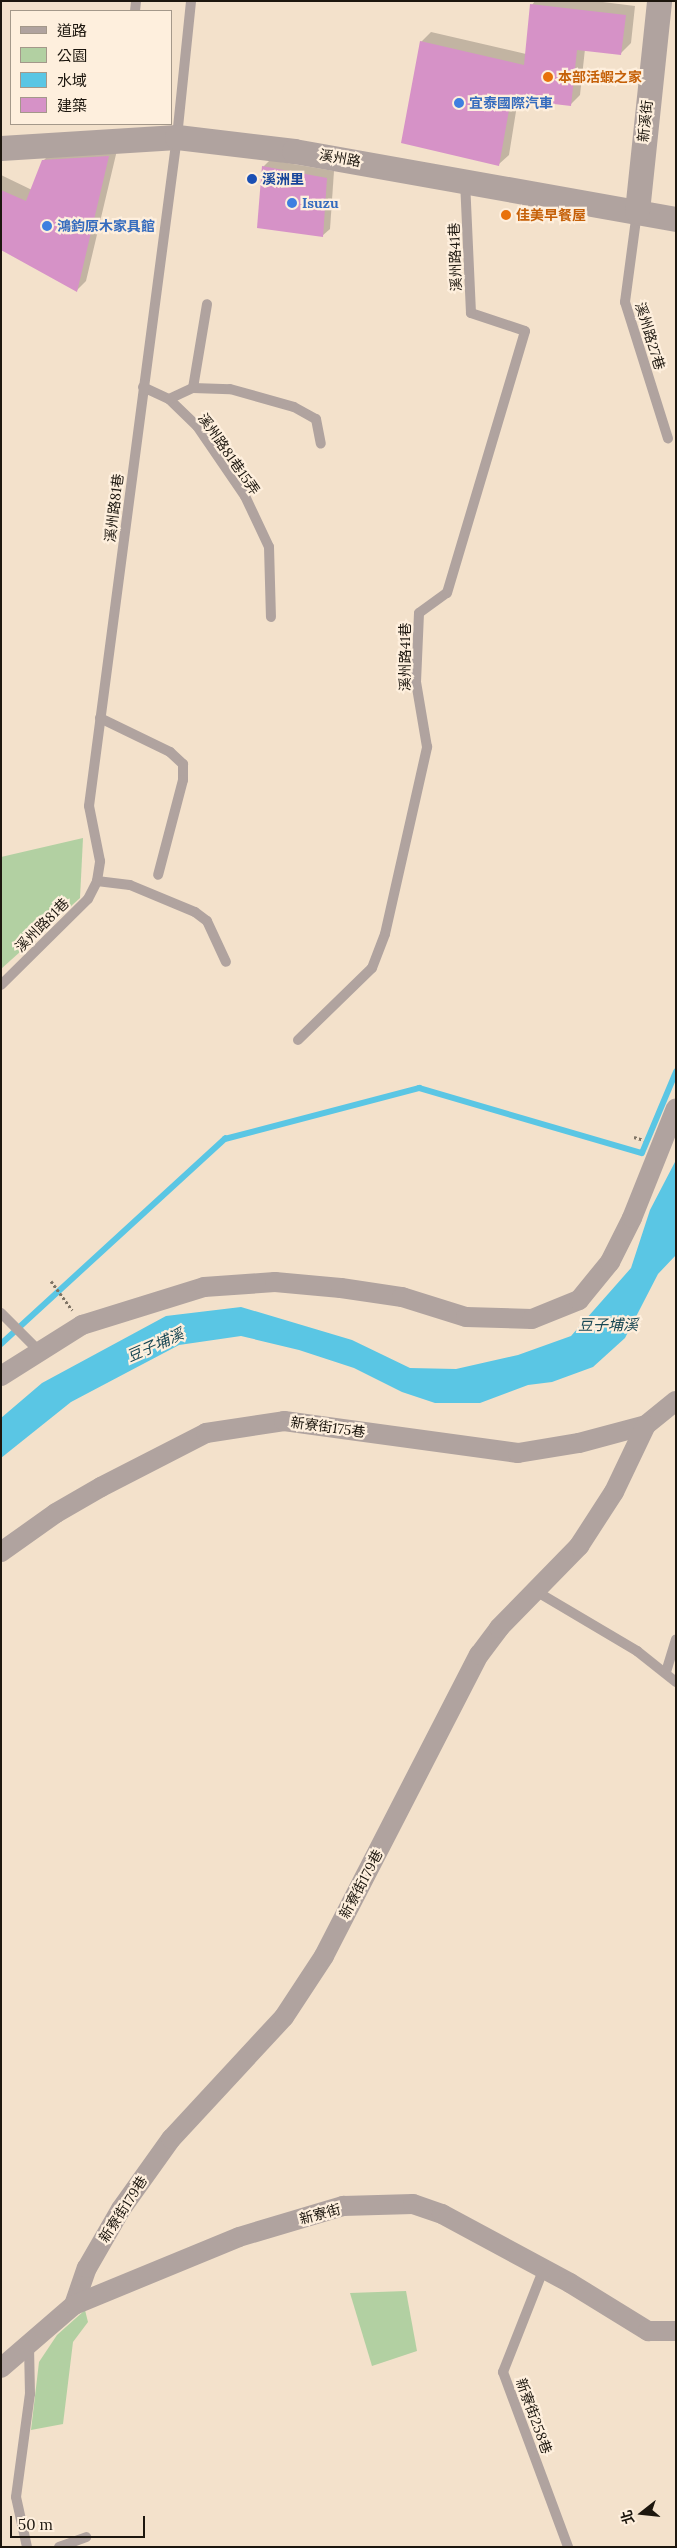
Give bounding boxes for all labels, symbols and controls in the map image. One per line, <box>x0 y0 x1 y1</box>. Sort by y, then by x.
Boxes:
legend <box>10 10 172 125</box>
text: 道路 <box>57 21 87 40</box>
text: 公園 <box>57 46 87 65</box>
place label: 本部活蝦之家 <box>558 69 642 85</box>
text: 水域 <box>57 71 87 90</box>
marker: 本部活蝦之家 <box>542 71 554 83</box>
place label: 宜泰國際汽車 <box>469 95 553 111</box>
text: 建築 <box>57 96 87 115</box>
marker: 宜泰國際汽車 <box>453 97 465 109</box>
street label: 新溪街 <box>634 99 656 143</box>
street label: 溪州路 <box>318 146 362 170</box>
place label: 溪洲里 <box>262 171 304 187</box>
marker: 溪洲里 <box>246 173 258 185</box>
place label: Isuzu <box>302 195 339 211</box>
marker: Isuzu <box>286 197 298 209</box>
place label: 佳美早餐屋 <box>516 207 586 223</box>
marker: 佳美早餐屋 <box>500 209 512 221</box>
place label: 鴻鈞原木家具館 <box>57 218 155 234</box>
marker: 鴻鈞原木家具館 <box>41 220 53 232</box>
street label: 溪州路41巷 <box>445 222 465 292</box>
street label: 溪州路27巷 <box>632 300 668 372</box>
street label: 溪州路81巷15弄 <box>195 410 263 498</box>
street label: 溪州路81巷 <box>101 473 127 543</box>
street label: 溪州路41巷 <box>397 623 413 691</box>
street label: 溪州路81巷 <box>12 895 72 955</box>
water label: 豆子埔溪 <box>578 1316 638 1334</box>
water label: 豆子埔溪 <box>124 1325 186 1365</box>
street label: 新寮街175巷 <box>290 1413 366 1441</box>
street label: 新寮街179巷 <box>336 1847 386 1921</box>
street label: 新寮街179巷 <box>95 2173 151 2245</box>
street label: 新寮街 <box>298 2200 342 2228</box>
street label: 新寮街258巷 <box>513 2376 555 2456</box>
north arrow <box>617 2488 667 2538</box>
scale bar <box>12 2506 148 2538</box>
text: 北 <box>617 2508 638 2526</box>
text: 50 m <box>18 2515 53 2534</box>

